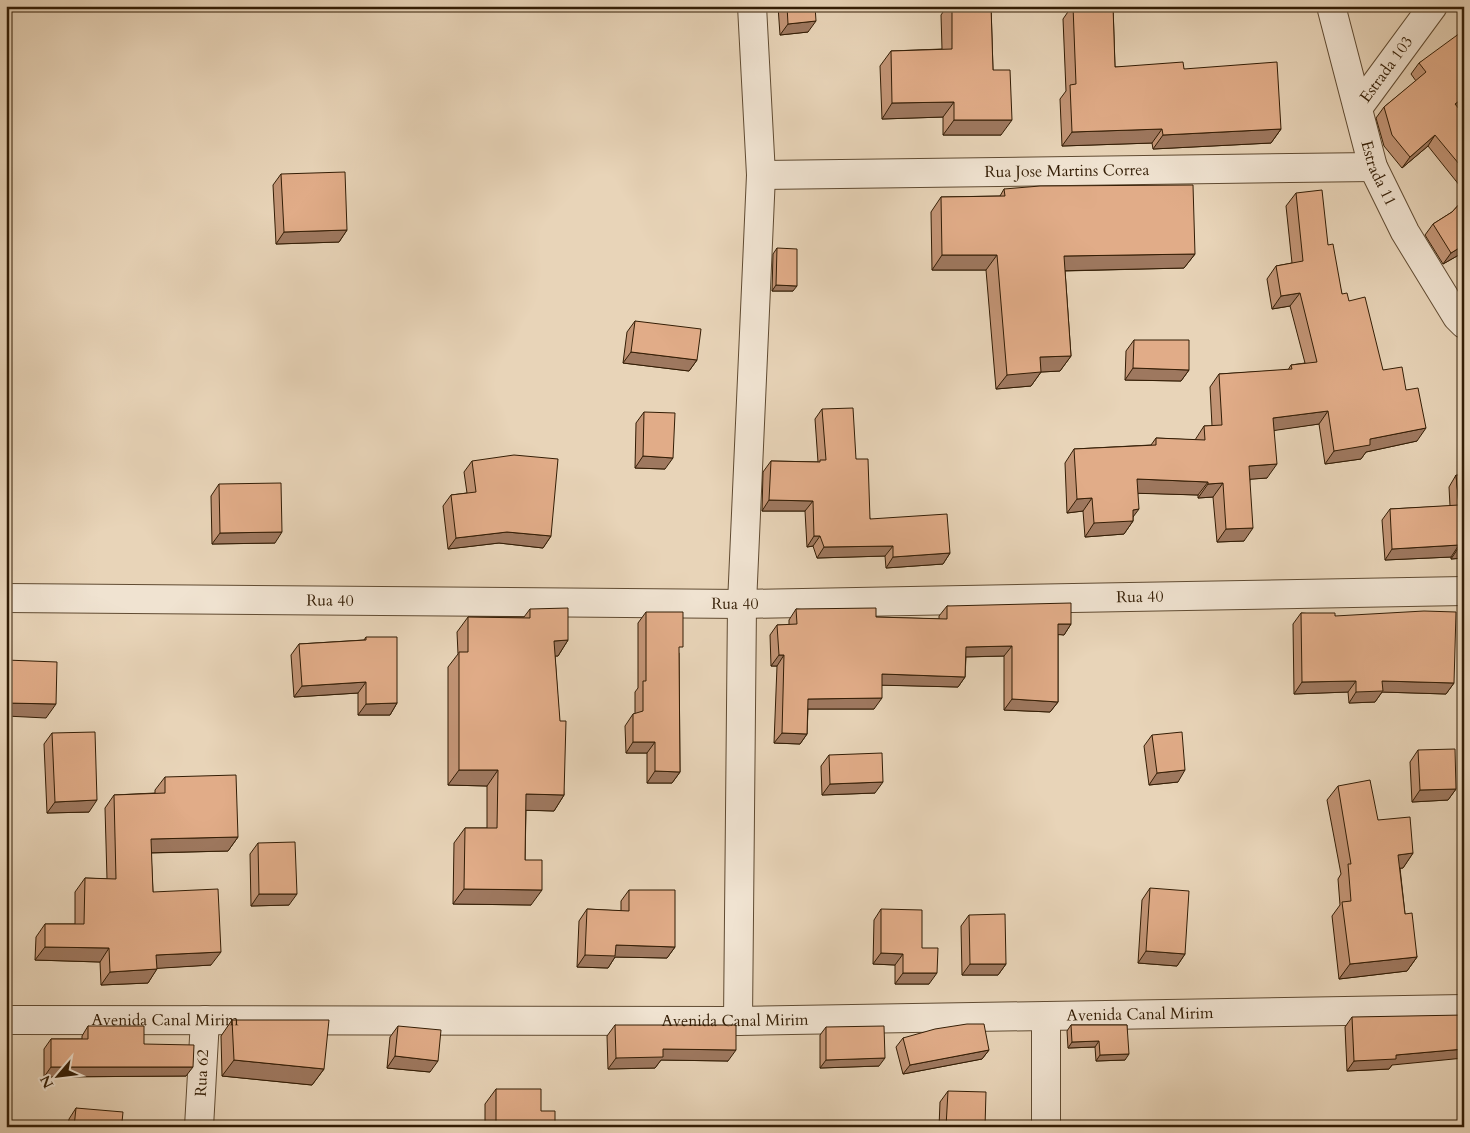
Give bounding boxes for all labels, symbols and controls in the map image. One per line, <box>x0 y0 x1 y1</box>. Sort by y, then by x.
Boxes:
street label: Estrada 103 <box>1355 32 1418 107</box>
street label: Estrada 11 <box>1356 138 1402 210</box>
street label: Rua Jose Martins Correa <box>984 159 1150 183</box>
street label: Rua 40 <box>1116 585 1164 608</box>
street label: Rua 40 <box>306 589 354 612</box>
street label: Rua 40 <box>711 593 759 615</box>
street label: Avenida Canal Mirim <box>1066 1002 1214 1027</box>
street label: Avenida Canal Mirim <box>91 1009 239 1031</box>
street label: Avenida Canal Mirim <box>661 1009 809 1032</box>
street label: Rua 62 <box>190 1049 214 1097</box>
north arrow <box>32 1050 82 1100</box>
text: N <box>36 1072 58 1092</box>

